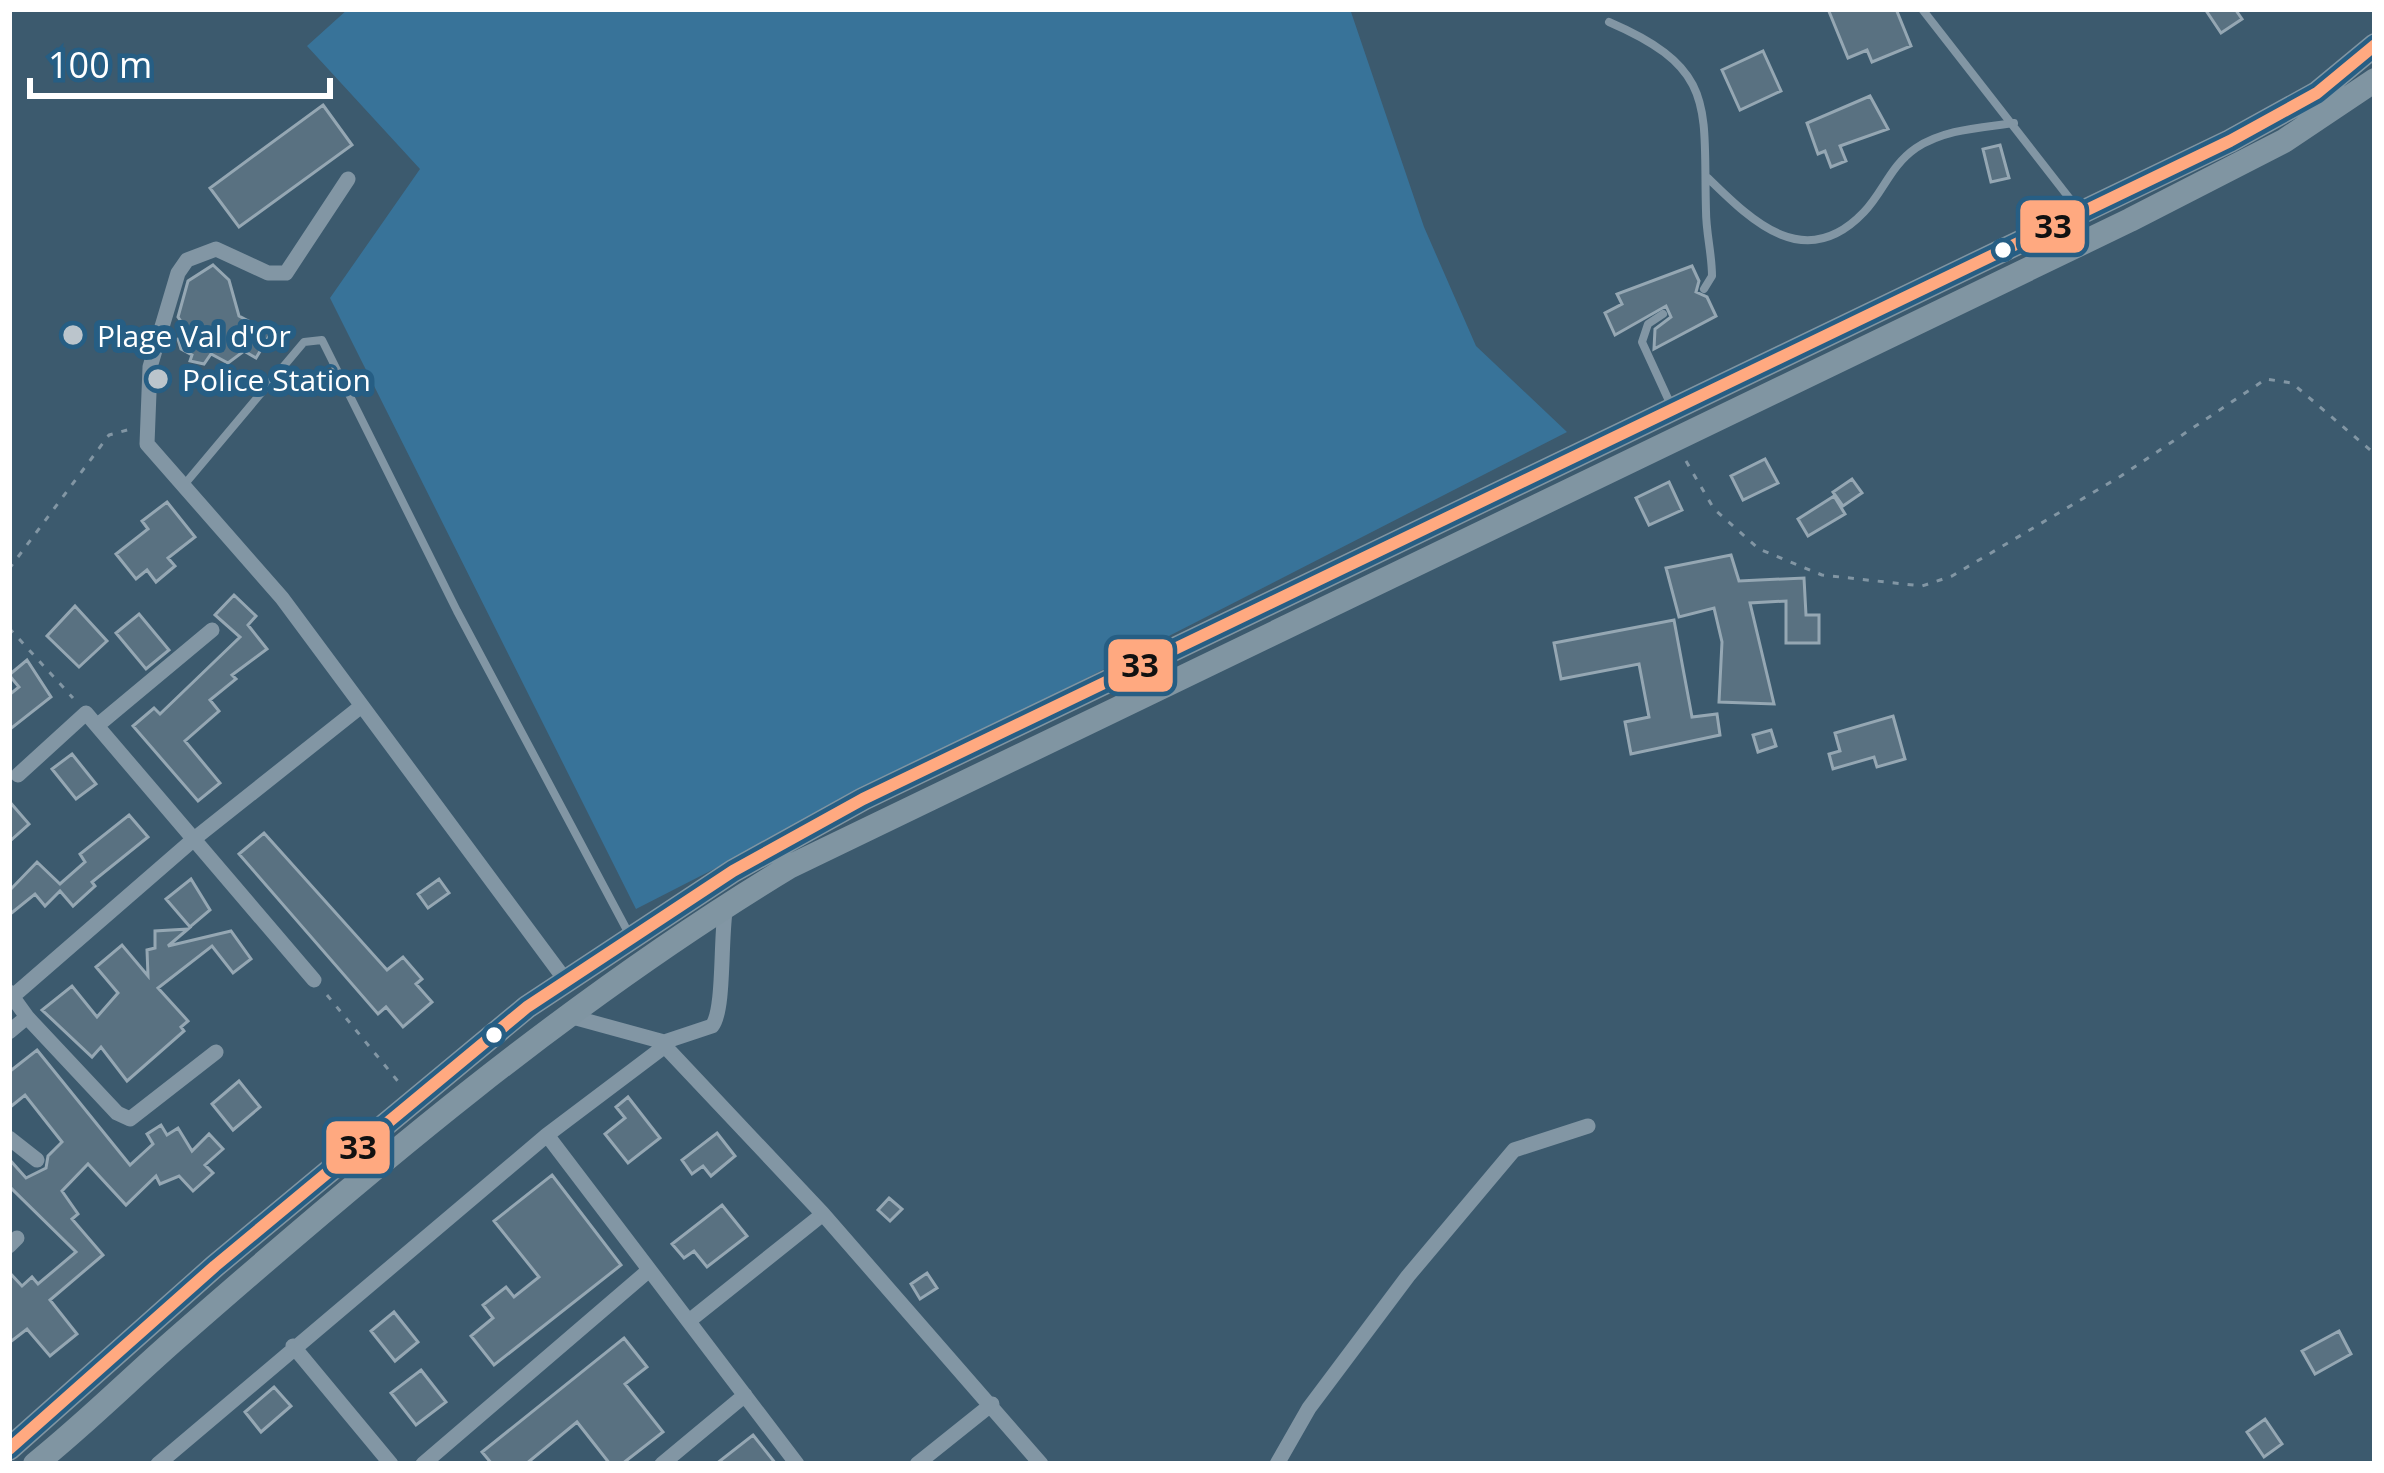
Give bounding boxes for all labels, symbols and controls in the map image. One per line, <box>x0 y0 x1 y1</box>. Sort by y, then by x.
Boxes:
scale bar <box>30 24 330 98</box>
text: 100 m <box>48 40 152 89</box>
line badge: 33 <box>2018 198 2087 255</box>
text: 33 <box>2034 203 2072 248</box>
unlabelled marker <box>1992 239 2014 261</box>
place label: Plage Val d'Or <box>97 315 291 356</box>
marker: Plage Val d'Or <box>60 322 86 348</box>
place label: Police Station <box>182 359 371 400</box>
marker: Police Station <box>145 366 171 392</box>
line badge: 33 <box>1106 637 1175 694</box>
text: 33 <box>1121 642 1159 687</box>
unlabelled marker <box>483 1024 505 1046</box>
line badge: 33 <box>324 1119 392 1176</box>
text: 33 <box>339 1124 377 1169</box>

